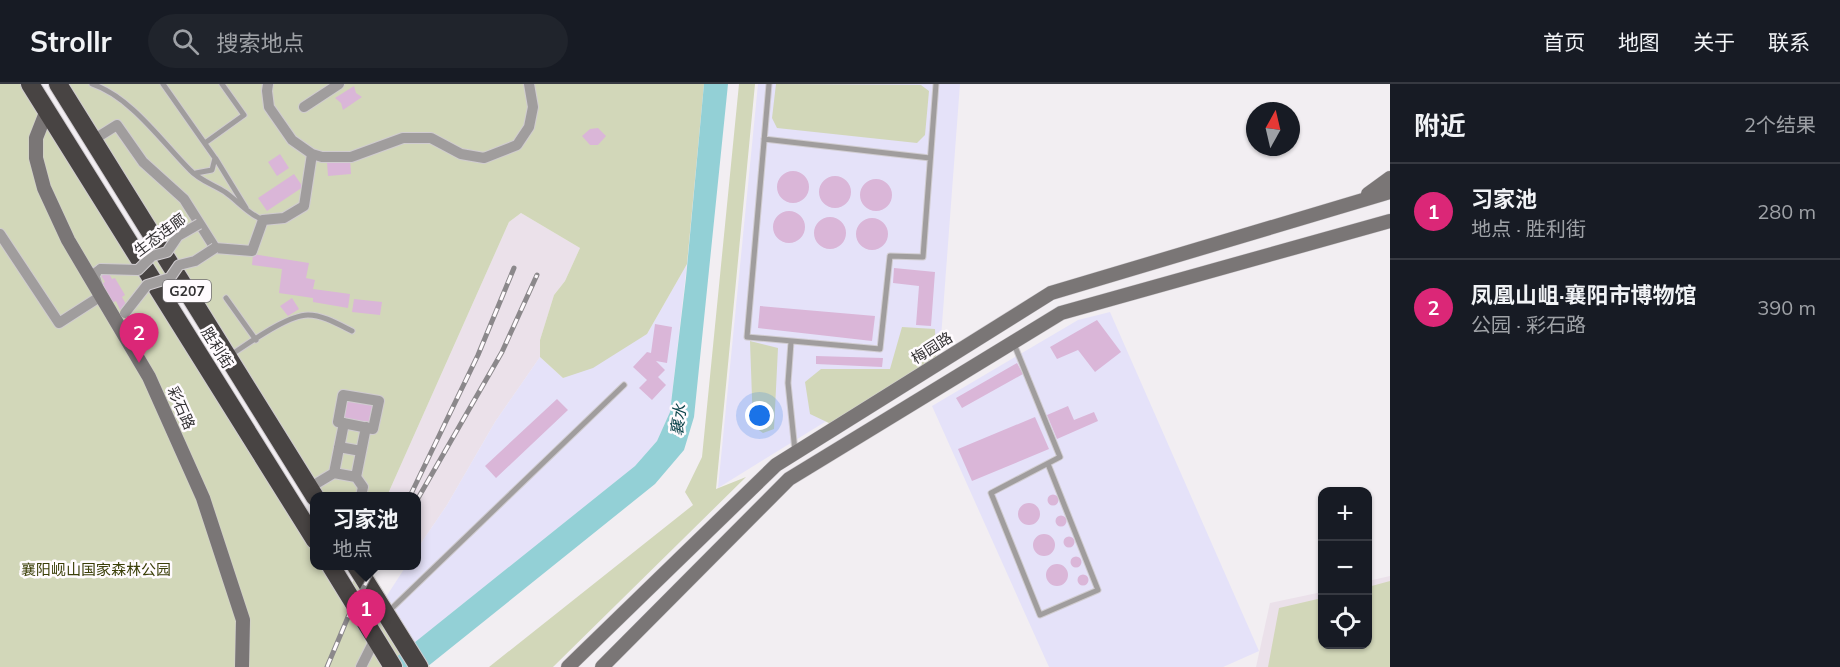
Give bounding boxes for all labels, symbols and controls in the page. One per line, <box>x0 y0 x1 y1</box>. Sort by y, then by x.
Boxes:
search box <box>148 14 568 68</box>
text: Strollr <box>30 24 112 59</box>
icon: search <box>169 25 202 58</box>
text: 搜索地点 <box>217 29 305 57</box>
text: 首页 <box>1543 29 1585 55</box>
text: 地图 <box>1618 29 1660 55</box>
text: 关于 <box>1693 29 1735 55</box>
text: 联系 <box>1768 29 1810 55</box>
north arrow <box>1246 102 1300 156</box>
text: 附近 <box>1414 109 1466 142</box>
text: 2个结果 <box>1744 112 1816 137</box>
text: 习家池 <box>1471 185 1537 213</box>
text: 1 <box>1428 199 1440 224</box>
text: 280 m <box>1757 199 1816 224</box>
street label: 生态连廊 <box>130 209 189 260</box>
text: 地点 · 胜利街 <box>1471 216 1586 241</box>
road number: G207 <box>163 280 211 302</box>
text: 凤凰山岨·襄阳市博物馆 <box>1471 281 1697 309</box>
text: 2 <box>1428 295 1440 320</box>
text: 390 m <box>1757 295 1816 320</box>
text: 公园 · 彩石路 <box>1471 312 1586 337</box>
pin: 2 <box>120 314 158 363</box>
street label: 胜利街 <box>197 324 237 372</box>
street label: 梅园路 <box>908 328 956 368</box>
street label: 彩石路 <box>164 383 199 432</box>
your location <box>745 401 774 430</box>
water label: 襄水 <box>666 402 690 437</box>
map controls <box>1318 487 1372 649</box>
button: + <box>1318 487 1372 541</box>
popup <box>310 492 421 570</box>
text: 习家池 <box>332 505 399 533</box>
text: 地点 <box>332 536 372 561</box>
button: − <box>1318 541 1372 595</box>
park label: 襄阳岘山国家森林公园 <box>21 560 171 579</box>
pin: 1 <box>346 590 386 639</box>
button: locate <box>1318 595 1372 649</box>

